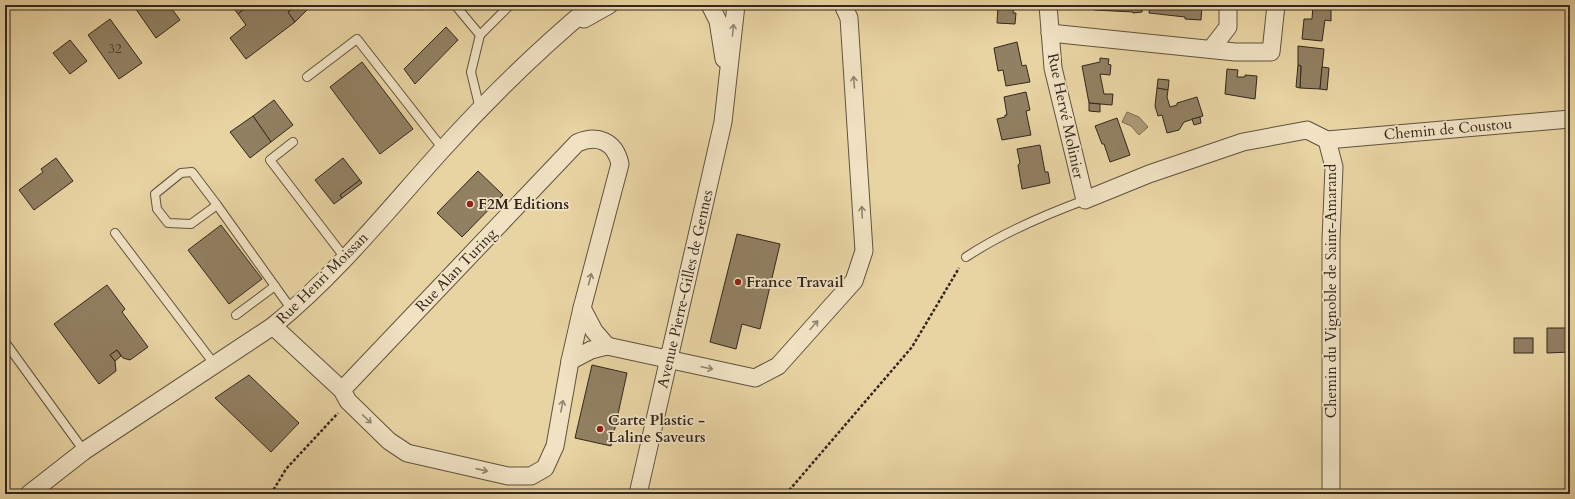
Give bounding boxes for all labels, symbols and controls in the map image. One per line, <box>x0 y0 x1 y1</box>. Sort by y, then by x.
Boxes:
one-way arrow <box>730 24 737 37</box>
house number: 32 <box>108 40 122 58</box>
street label: Rue Hervé Molinier <box>1043 51 1089 181</box>
one-way arrow <box>850 76 857 89</box>
street label: Chemin de Coustou <box>1383 113 1513 145</box>
street label: Chemin du Vignoble de Saint-Amarand <box>1321 164 1341 418</box>
street label: Avenue Pierre-Gilles de Gennes <box>652 188 718 390</box>
place label: F2M Editions <box>478 194 569 214</box>
marker: F2M Editions <box>465 199 475 209</box>
one-way arrow <box>858 206 865 219</box>
street label: Rue Alan Turing <box>411 223 501 316</box>
street label: Rue Henri Moissan <box>272 227 373 328</box>
place label: France Travail <box>746 272 844 292</box>
one-way arrow <box>587 273 594 286</box>
marker: France Travail <box>733 277 743 287</box>
one-way arrow <box>810 320 819 330</box>
one-way arrow <box>700 364 713 372</box>
one-way arrow <box>558 400 566 413</box>
place label: Carte Plastic - Laline Saveurs <box>608 410 706 447</box>
one-way arrow <box>362 414 372 424</box>
marker: Carte Plastic - Laline Saveurs <box>595 424 605 434</box>
one-way arrow <box>475 467 488 475</box>

